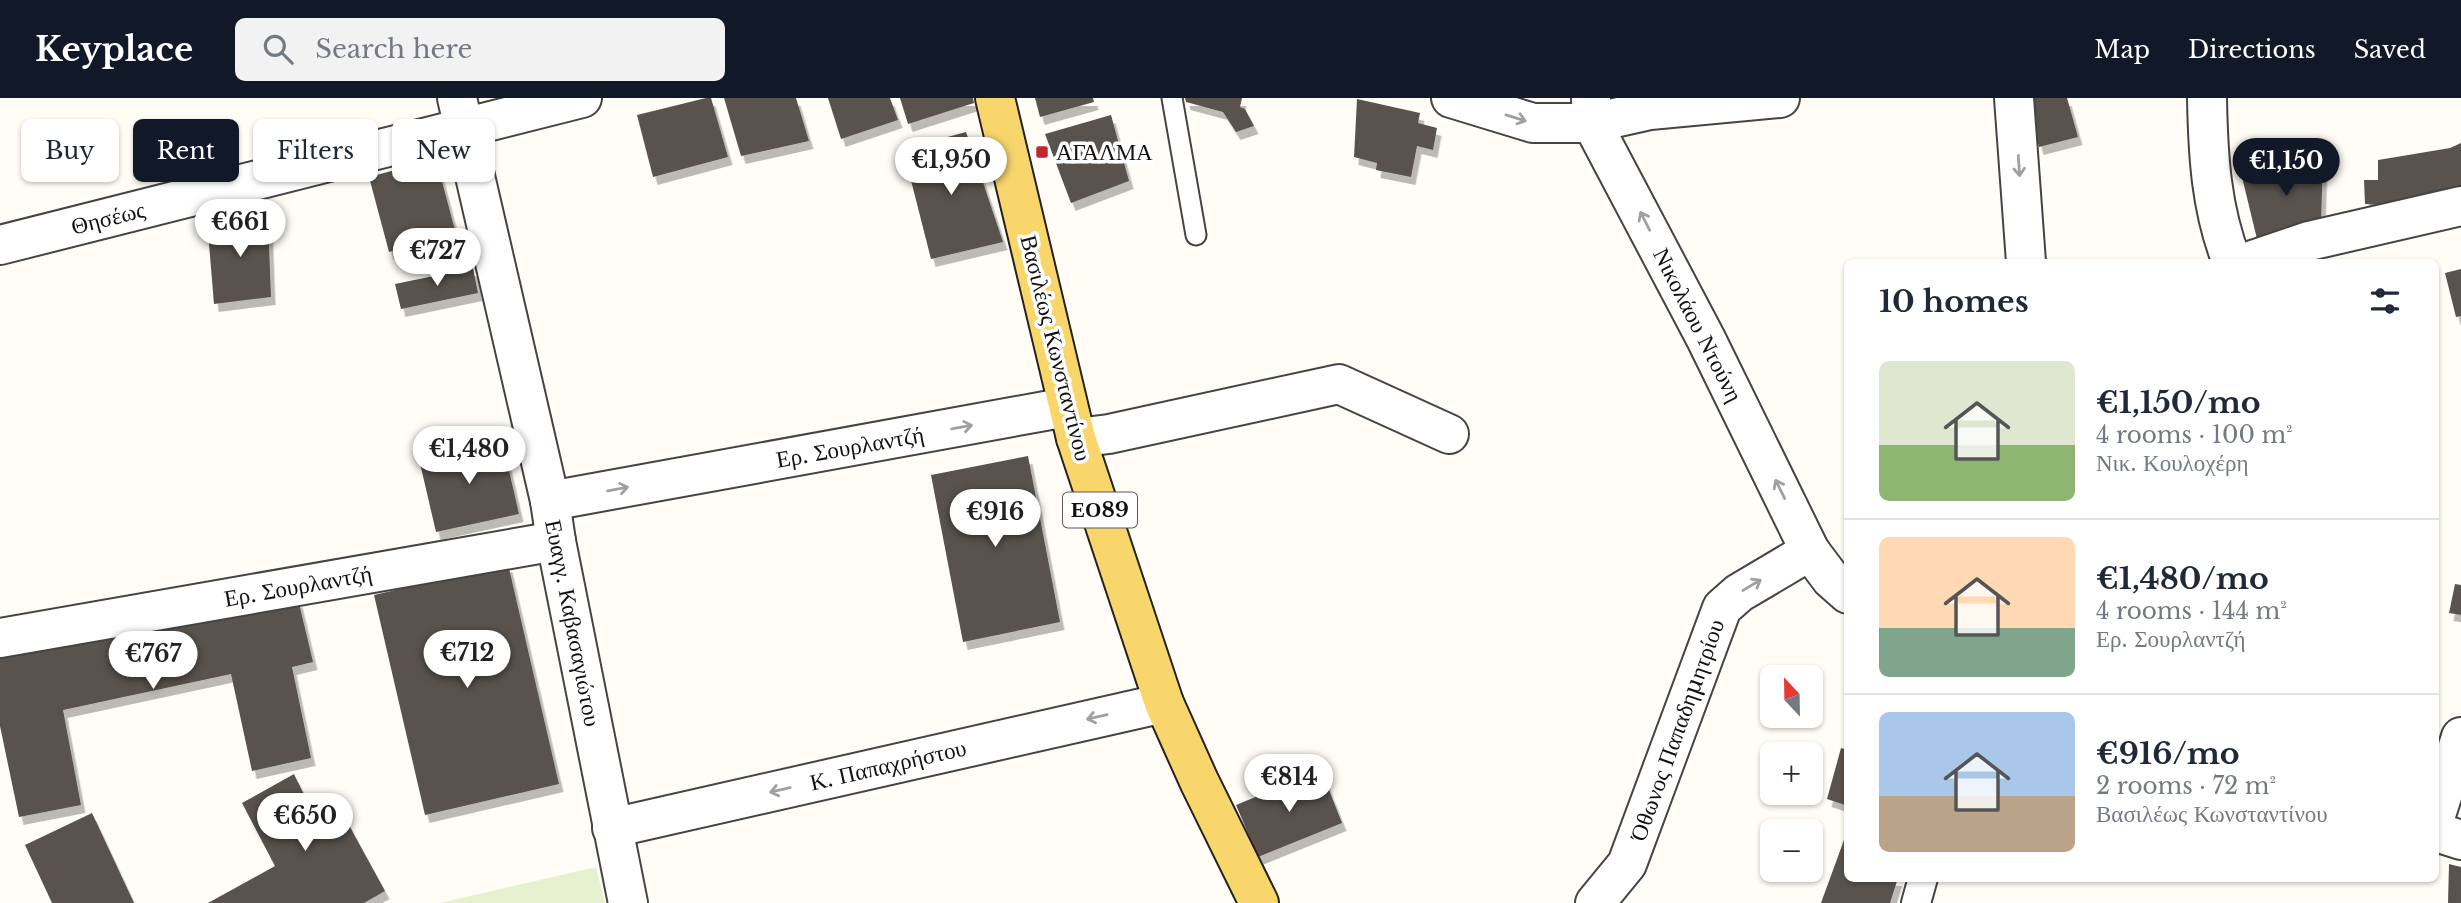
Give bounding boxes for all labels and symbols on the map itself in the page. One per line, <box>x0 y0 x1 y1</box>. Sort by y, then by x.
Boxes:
one-way arrow <box>1505 113 1527 126</box>
pin: €1,950 <box>894 138 1008 197</box>
place label: ΑΓΑΛΜΑ <box>1056 138 1153 166</box>
pin: €1,150 <box>2229 139 2343 198</box>
marker: ΑΓΑΛΜΑ <box>1034 144 1050 160</box>
one-way arrow <box>2013 154 2026 177</box>
street label: Θησέως <box>68 195 148 241</box>
pin: €661 <box>199 200 281 259</box>
one-way arrow <box>1637 211 1651 231</box>
pin: €727 <box>396 228 478 288</box>
street label: Βασιλέως Κωνσταντίνου <box>1014 232 1098 464</box>
street label: Νικολάου Ντούνη <box>1647 243 1749 407</box>
street label: Ερ. Σουρλαντζή <box>774 420 926 474</box>
one-way arrow <box>950 420 973 433</box>
pin: €1,480 <box>412 426 526 486</box>
one-way arrow <box>1773 479 1787 500</box>
one-way arrow <box>606 482 629 495</box>
pin: €916 <box>954 490 1036 549</box>
road number: ΕΟ89 <box>1063 492 1137 528</box>
street label: Ευαγγ. Καβασαγιώτου <box>539 517 607 729</box>
street label: Ερ. Σουρλαντζή <box>222 559 374 613</box>
one-way arrow <box>1742 578 1762 592</box>
street label: Όθωνος Παπαδημητρίου <box>1623 615 1730 846</box>
pin: €712 <box>426 630 508 690</box>
pin: €767 <box>112 632 194 691</box>
north arrow <box>1760 665 1824 728</box>
one-way arrow <box>1086 711 1109 725</box>
street label: Κ. Παπαχρήστου <box>807 733 969 797</box>
pin: €814 <box>1248 754 1330 814</box>
one-way arrow <box>769 783 792 797</box>
pin: €650 <box>264 794 346 853</box>

